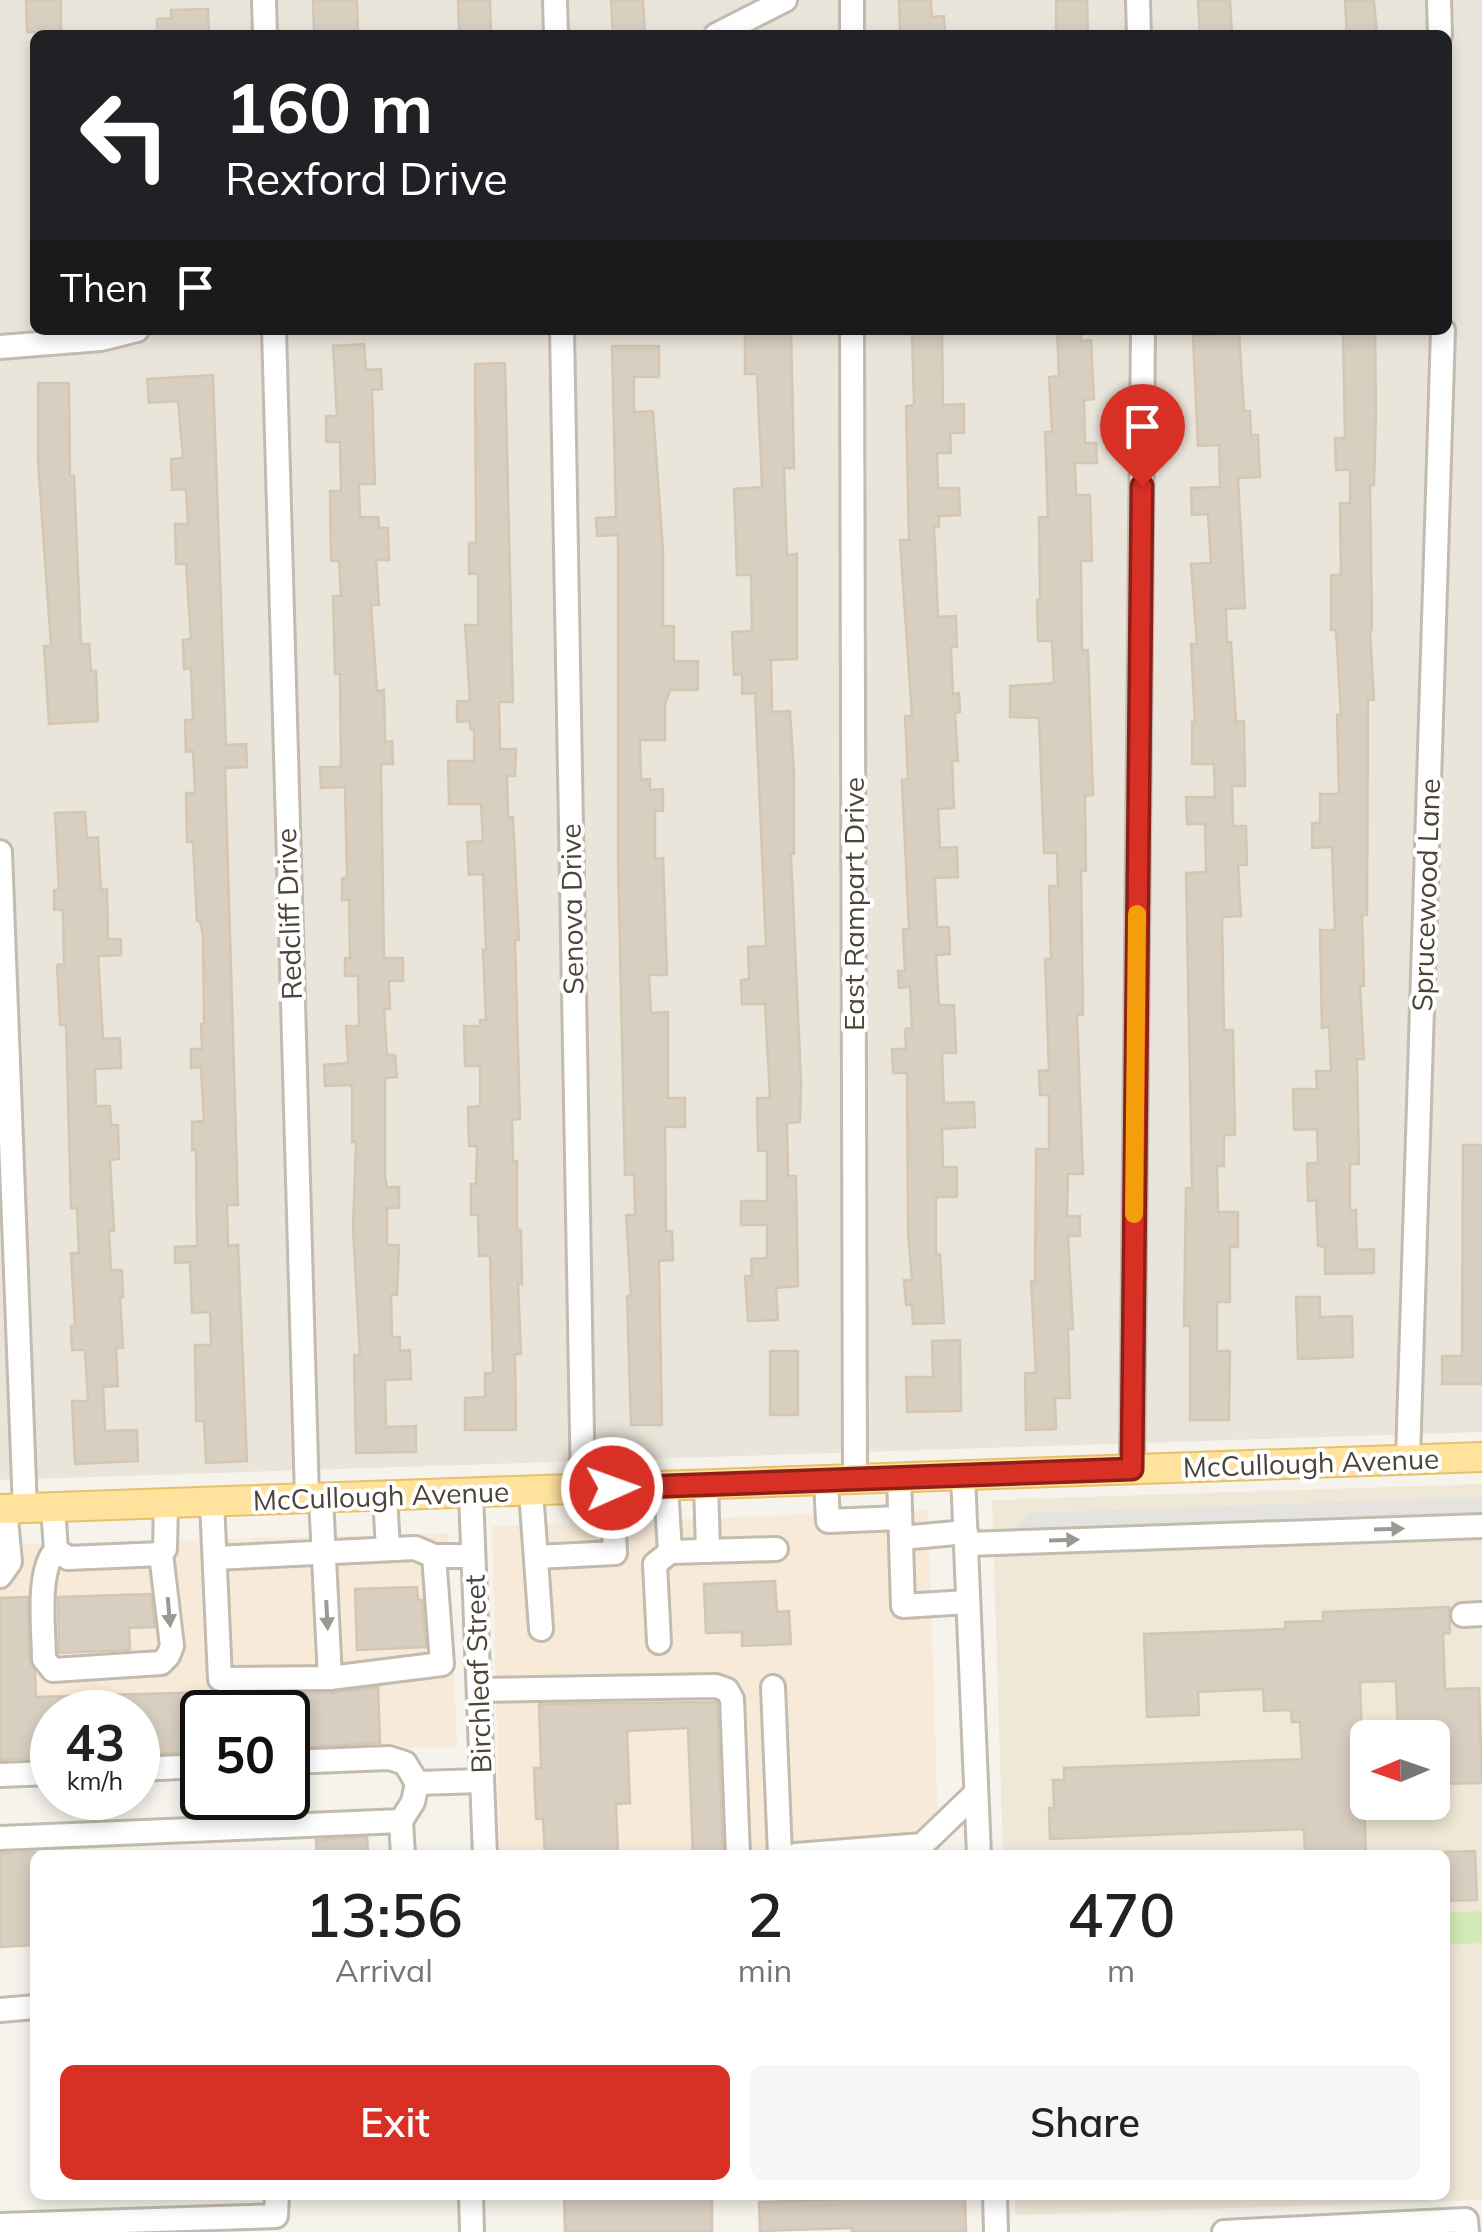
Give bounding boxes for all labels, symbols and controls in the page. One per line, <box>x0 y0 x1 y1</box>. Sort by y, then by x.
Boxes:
text: 160 m <box>225 63 433 151</box>
icon: left <box>60 70 190 200</box>
text: Rexford Drive <box>225 150 508 206</box>
icon: arrive <box>168 260 223 315</box>
text: Then <box>60 264 148 312</box>
pin <box>1100 384 1185 487</box>
icon: arrive <box>1115 399 1170 454</box>
street label: East Rampart Drive <box>836 777 871 1031</box>
street label: Sprucewood Lane <box>1404 778 1447 1012</box>
street label: Senova Drive <box>553 823 590 995</box>
street label: Redcliff Drive <box>268 828 309 1000</box>
position arrow <box>560 1436 664 1540</box>
street label: McCullough Avenue <box>1182 1441 1440 1484</box>
street label: McCullough Avenue <box>252 1474 510 1517</box>
one-way arrow <box>1373 1520 1405 1536</box>
one-way arrow <box>1048 1532 1080 1548</box>
street label: Birchleaf Street <box>457 1574 498 1774</box>
one-way arrow <box>161 1597 177 1629</box>
one-way arrow <box>319 1600 335 1632</box>
speed limit sign: 50 <box>180 1690 310 1820</box>
text: 43 <box>65 1711 125 1774</box>
north arrow <box>1350 1720 1450 1820</box>
map controls <box>1350 1720 1450 1820</box>
text: km/h <box>67 1765 123 1796</box>
text: 13:56 <box>305 1877 463 1952</box>
text: 2 <box>747 1877 783 1952</box>
text: 470 <box>1067 1877 1175 1952</box>
text: Arrival <box>335 1950 433 1990</box>
text: min <box>738 1950 792 1990</box>
text: m <box>1107 1950 1135 1990</box>
button: Exit <box>60 2065 730 2180</box>
button: Share <box>750 2065 1420 2180</box>

